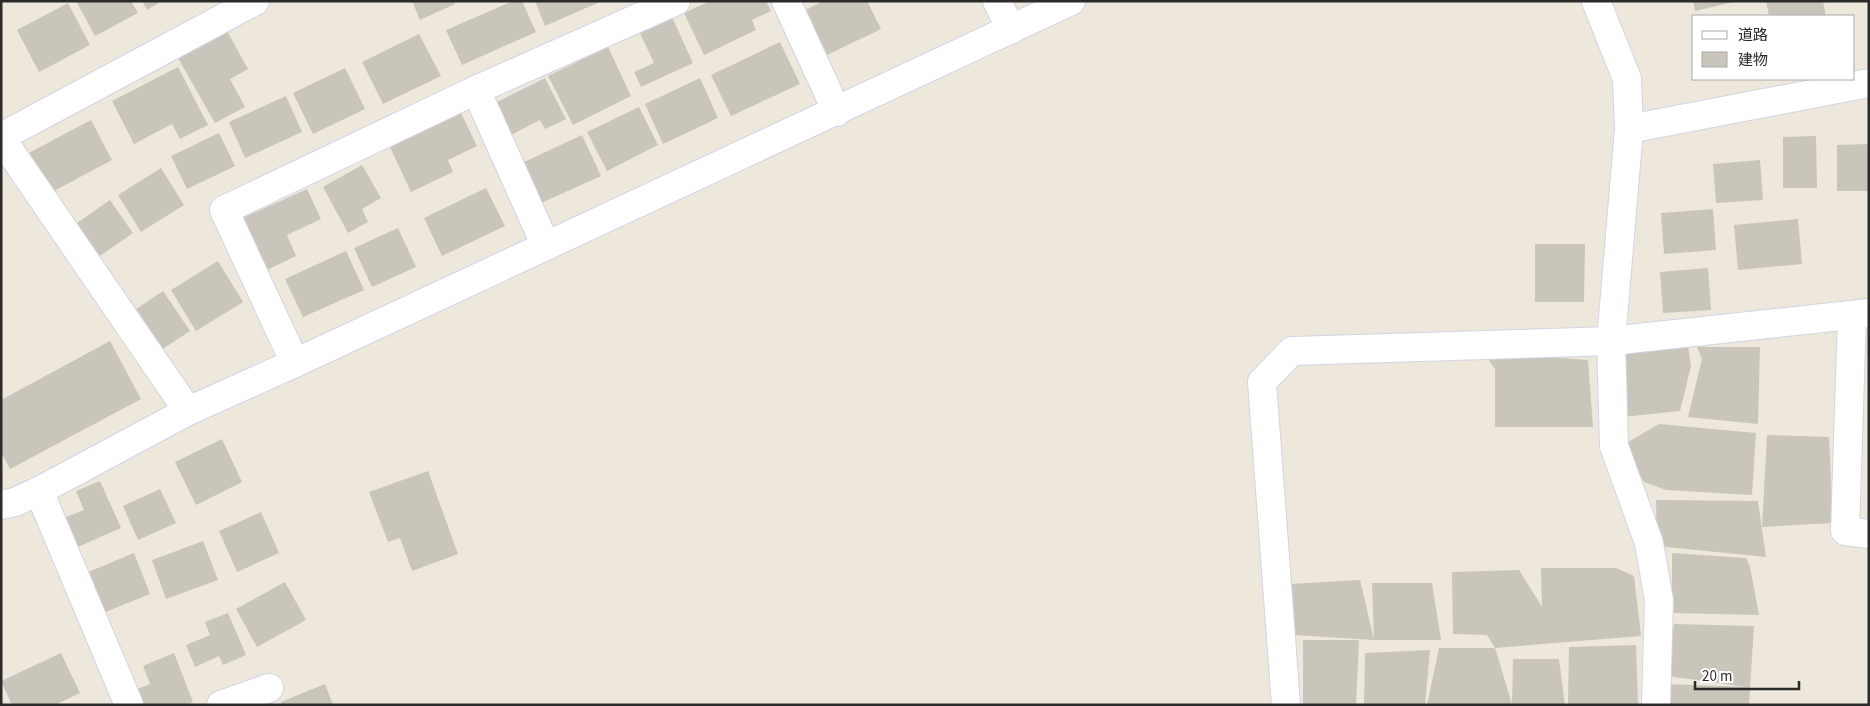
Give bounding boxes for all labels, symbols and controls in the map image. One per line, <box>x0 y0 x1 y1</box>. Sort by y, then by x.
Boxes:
legend <box>1692 15 1855 80</box>
text: 道路 <box>1738 25 1768 46</box>
text: 建物 <box>1738 50 1768 71</box>
scale bar <box>1695 658 1799 690</box>
text: 20 m <box>1702 666 1732 687</box>

